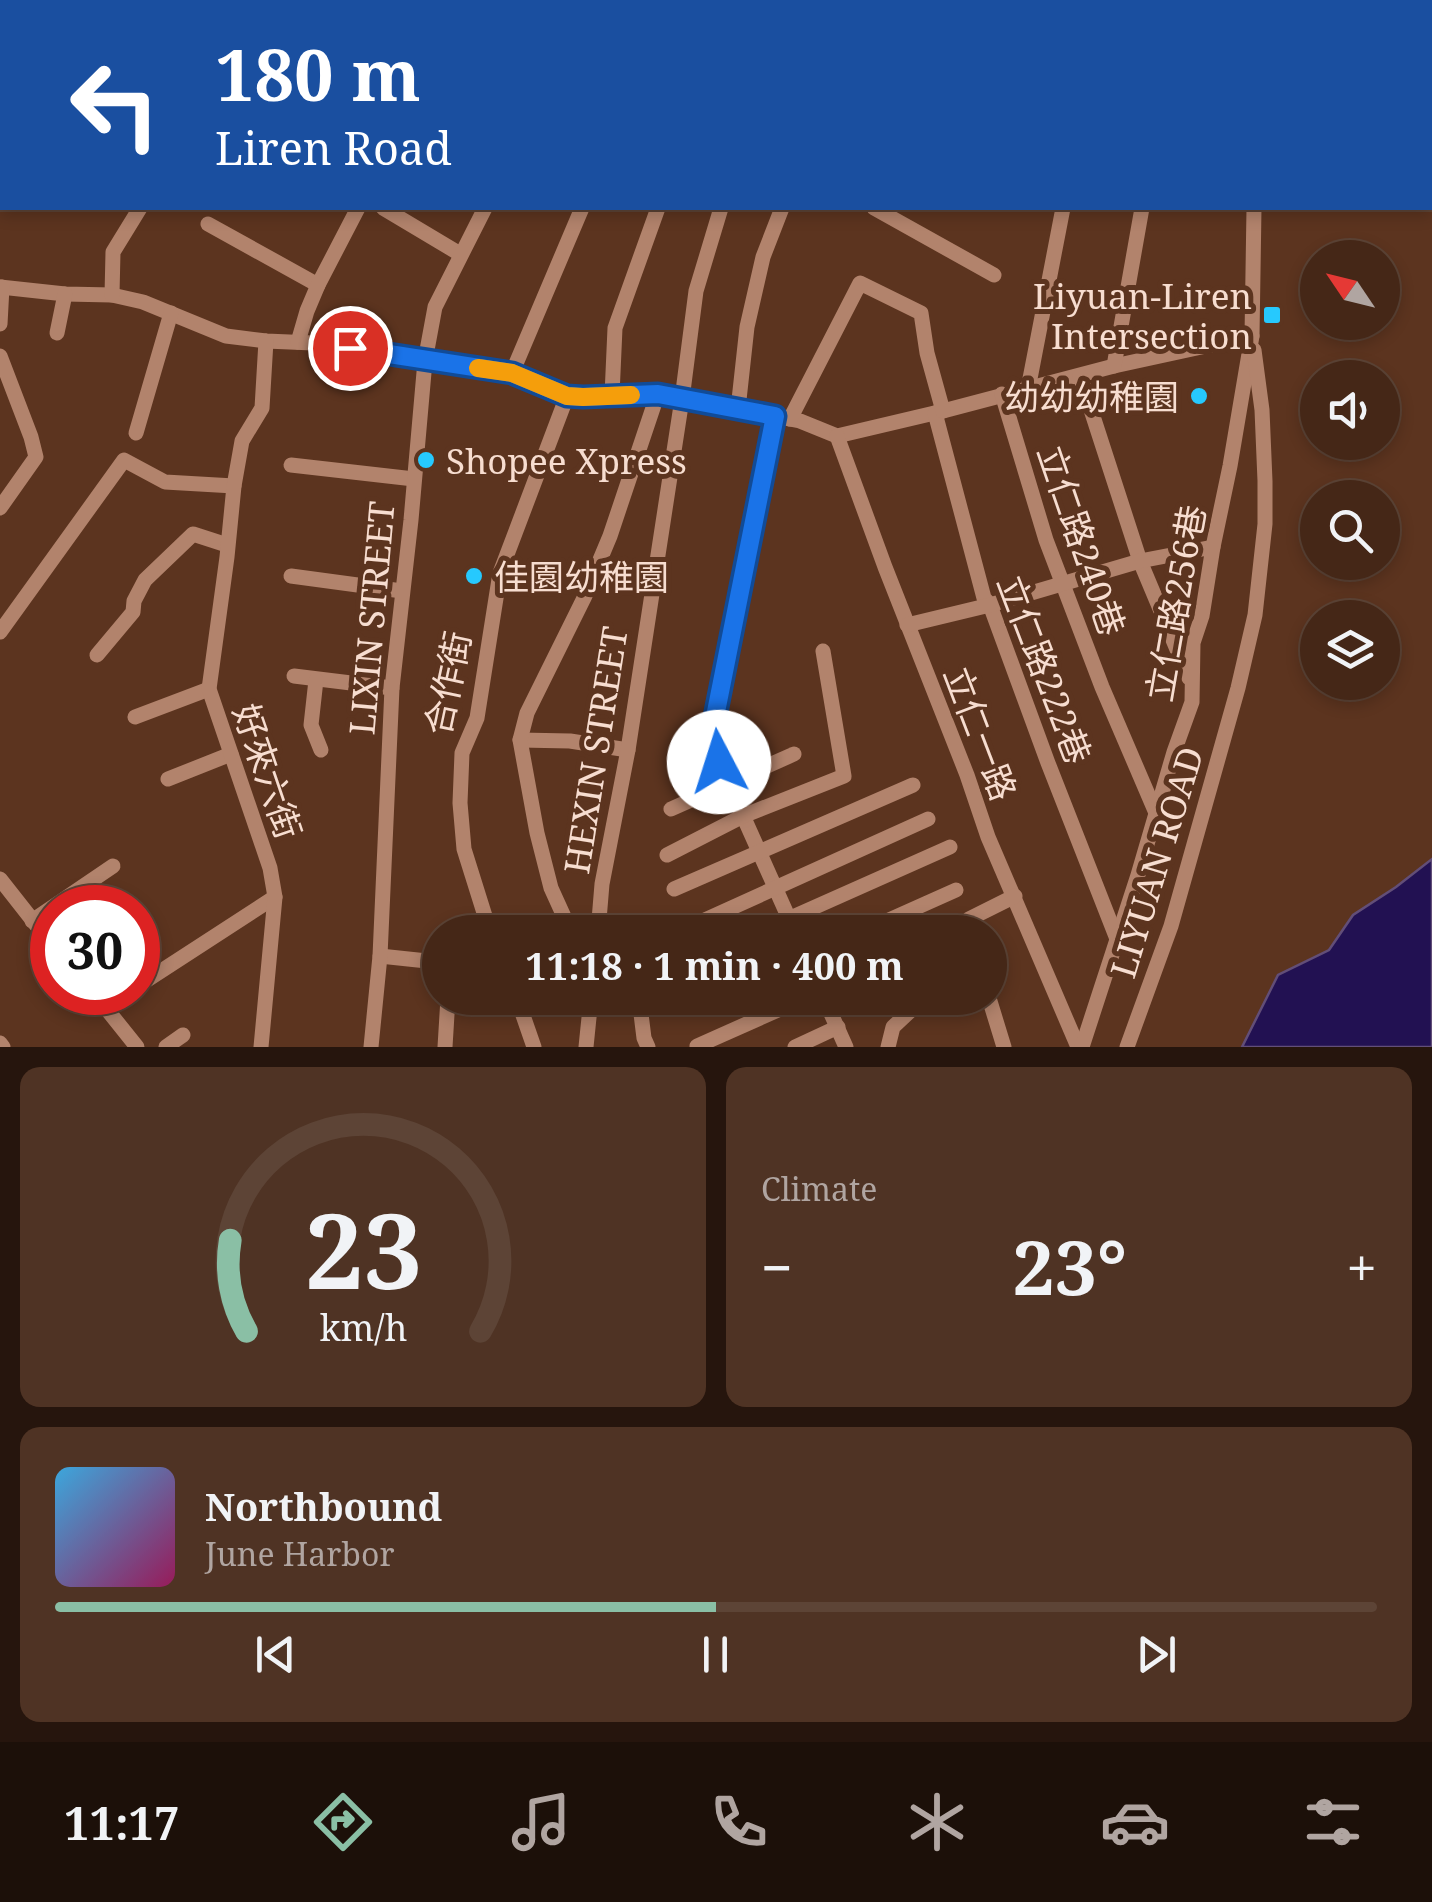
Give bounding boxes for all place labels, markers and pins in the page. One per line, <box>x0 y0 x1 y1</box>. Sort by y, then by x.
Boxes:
place label: Liyuan-Liren Intersection <box>1033 272 1252 359</box>
marker: Liyuan-Liren Intersection <box>1261 304 1283 326</box>
pin <box>308 306 393 391</box>
place label: 幼幼幼稚園 <box>1004 373 1179 420</box>
marker: 幼幼幼稚園 <box>1188 385 1210 407</box>
place label: Shopee Xpress <box>446 437 687 484</box>
marker: Shopee Xpress <box>415 449 437 471</box>
place label: 佳園幼稚園 <box>494 553 669 600</box>
marker: 佳園幼稚園 <box>463 565 485 587</box>

